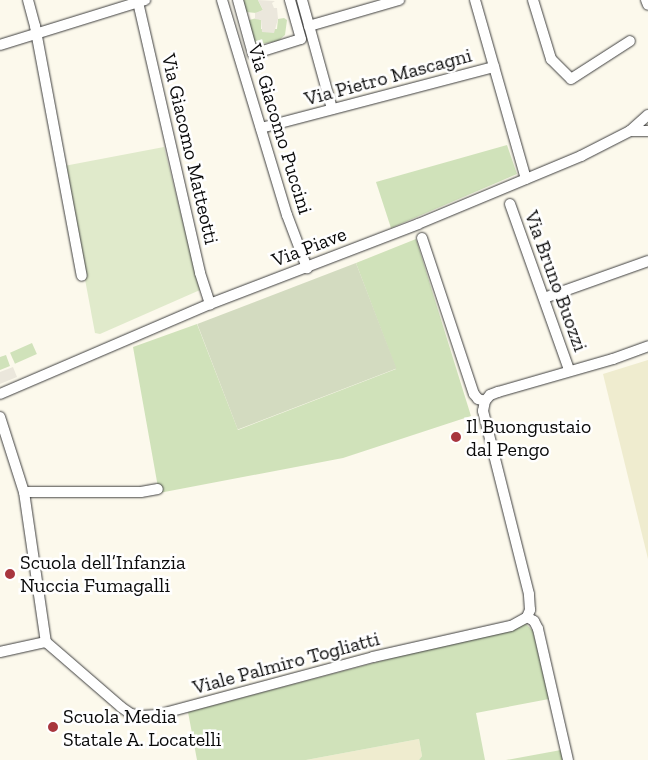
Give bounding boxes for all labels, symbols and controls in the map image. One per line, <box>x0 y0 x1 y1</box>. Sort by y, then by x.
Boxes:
street label: Via Giacomo Puccini <box>243 41 317 217</box>
street label: Via Pietro Mascagni <box>302 43 474 111</box>
street label: Via Giacomo Matteotti <box>156 51 224 247</box>
street label: Via Bruno Buozzi <box>519 207 593 355</box>
street label: Via Piave <box>268 222 350 272</box>
place label: Il Buongustaio dal Pengo <box>466 414 591 461</box>
marker: Il Buongustaio dal Pengo <box>450 431 462 443</box>
place label: Scuola dell’Infanzia Nuccia Fumagalli <box>20 550 186 597</box>
marker: Scuola dell’Infanzia Nuccia Fumagalli <box>4 568 16 580</box>
street label: Viale Palmiro Togliatti <box>190 626 382 700</box>
place label: Scuola Media Statale A. Locatelli <box>63 704 222 751</box>
marker: Scuola Media Statale A. Locatelli <box>47 721 59 733</box>

